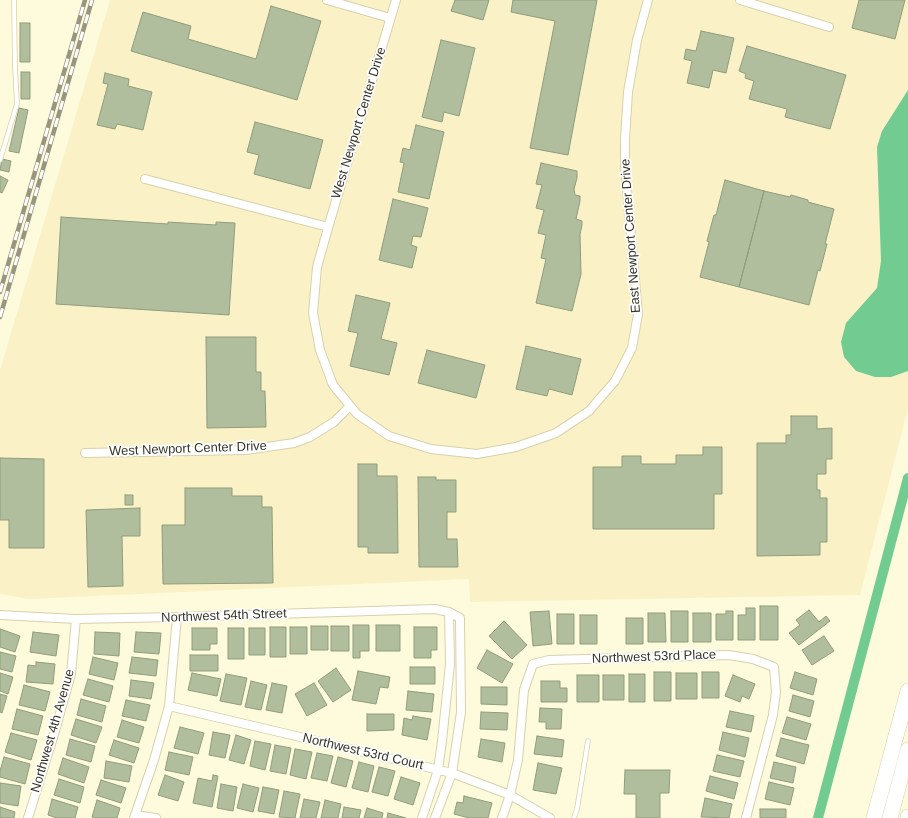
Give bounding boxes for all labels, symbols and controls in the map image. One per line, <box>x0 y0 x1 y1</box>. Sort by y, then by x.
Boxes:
street label: West Newport Center Drive <box>328 45 390 201</box>
street label: East Newport Center Drive <box>618 158 644 314</box>
street label: West Newport Center Drive <box>109 438 267 460</box>
street label: Northwest 54th Street <box>161 606 287 626</box>
street label: Northwest 53rd Place <box>592 647 716 667</box>
street label: Northwest 4th Avenue <box>28 667 78 795</box>
street label: Northwest 53rd Court <box>301 731 425 773</box>

